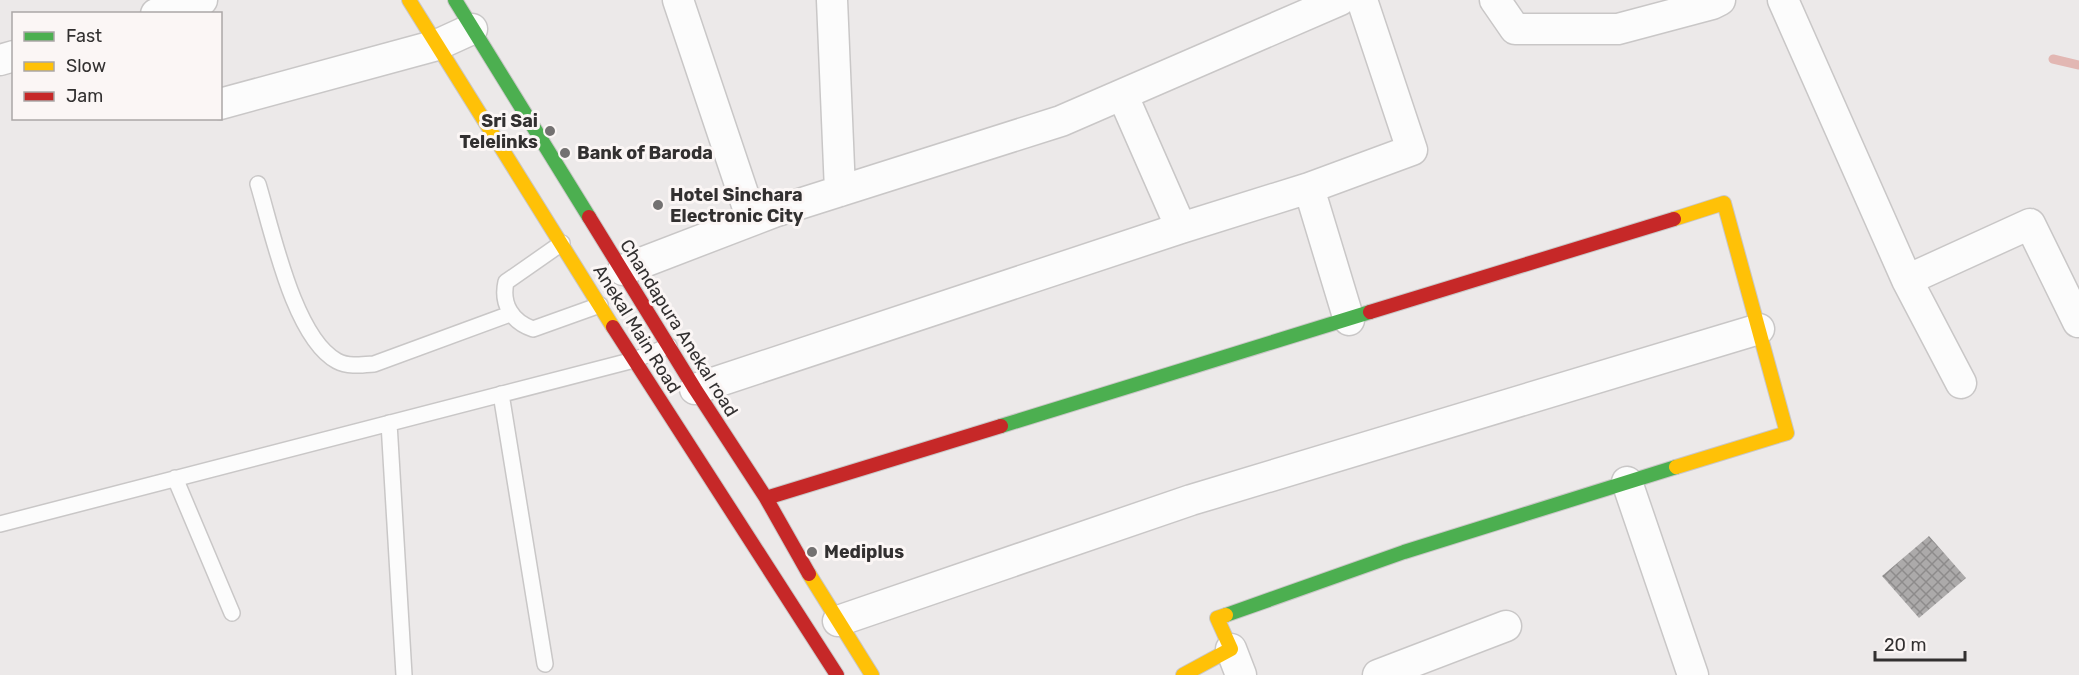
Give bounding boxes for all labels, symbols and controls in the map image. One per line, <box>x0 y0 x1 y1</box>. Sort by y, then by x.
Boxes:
legend <box>12 12 222 120</box>
text: Fast <box>66 25 102 47</box>
text: Slow <box>66 55 106 77</box>
text: Jam <box>66 85 103 107</box>
place label: Sri Sai Telelinks <box>460 110 538 153</box>
marker: Sri Sai Telelinks <box>543 124 557 138</box>
place label: Bank of Baroda <box>577 142 713 164</box>
marker: Bank of Baroda <box>558 146 572 160</box>
place label: Hotel Sinchara Electronic City <box>670 184 804 227</box>
marker: Hotel Sinchara Electronic City <box>651 198 665 212</box>
street label: Chandapura Anekal road <box>615 235 743 421</box>
street label: Anekal Main Road <box>589 261 685 397</box>
place label: Mediplus <box>824 541 904 563</box>
marker: Mediplus <box>805 545 819 559</box>
scale bar <box>1875 624 1965 662</box>
text: 20 m <box>1884 634 1926 656</box>

